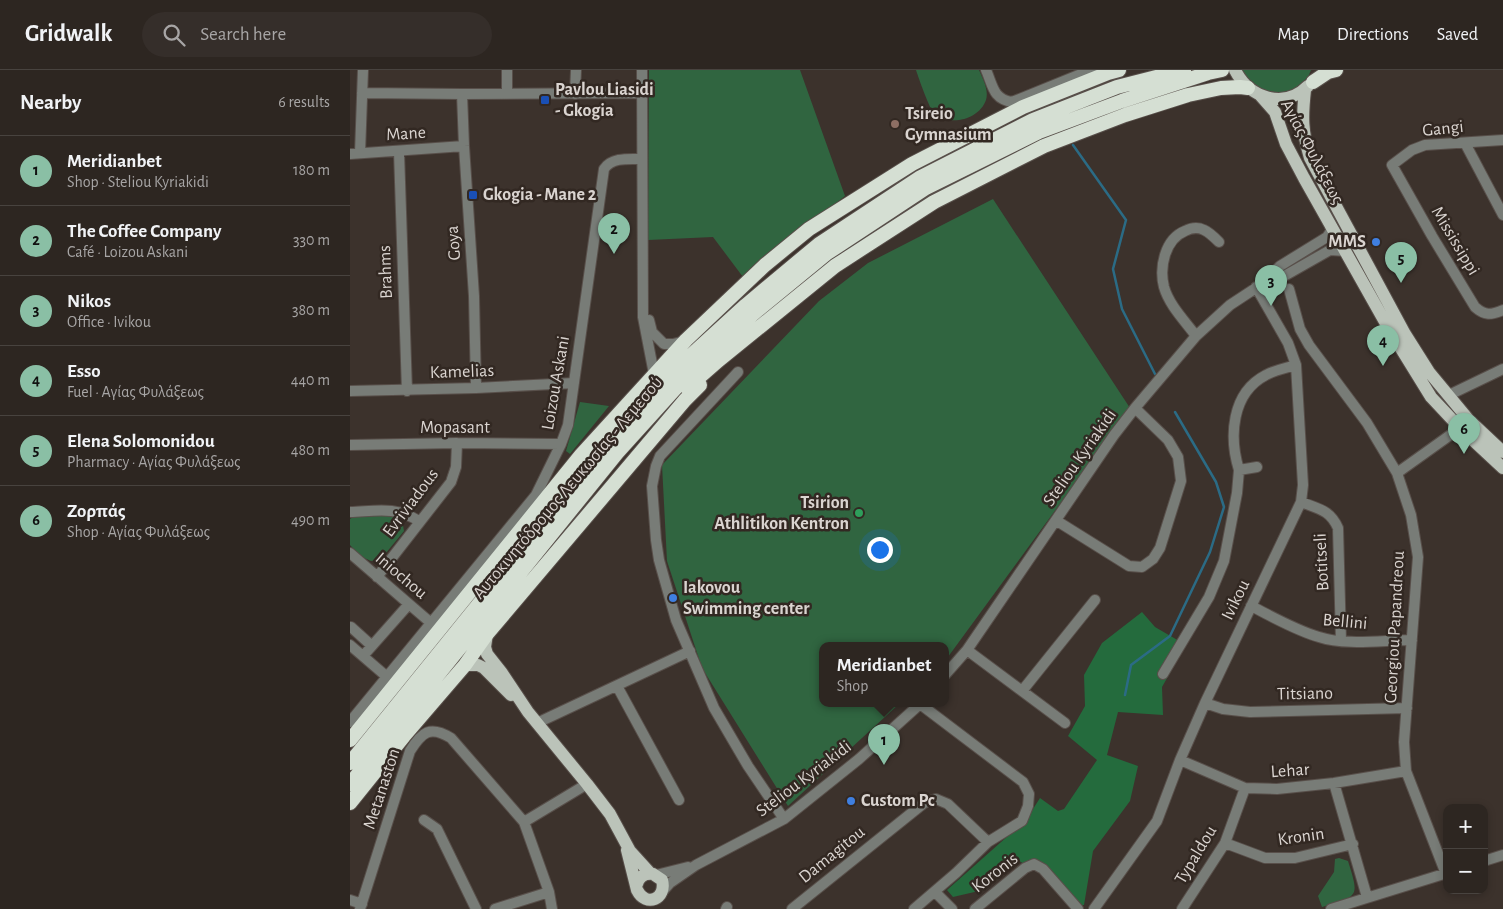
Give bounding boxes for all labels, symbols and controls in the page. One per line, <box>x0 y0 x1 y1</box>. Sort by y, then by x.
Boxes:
search box <box>142 12 492 57</box>
icon: search <box>160 21 188 49</box>
text: Gridwalk <box>25 22 112 46</box>
text: Search here <box>200 25 286 44</box>
text: Map <box>1278 26 1309 44</box>
text: Directions <box>1337 26 1409 44</box>
text: Saved <box>1437 26 1478 44</box>
place label: Pavlou Liasidi - Gkogia <box>555 81 654 120</box>
text: Nearby <box>20 92 81 113</box>
text: 6 results <box>278 94 330 110</box>
marker: Pavlou Liasidi - Gkogia <box>539 94 551 106</box>
street label: Αγίας Φυλάξεως <box>1277 97 1348 207</box>
place label: Tsireio Gymnasium <box>905 105 991 144</box>
marker: Tsireio Gymnasium <box>889 118 901 130</box>
street label: Gangi <box>1422 118 1464 140</box>
street label: Mane <box>386 124 426 144</box>
text: Meridianbet <box>67 152 162 171</box>
text: 1 <box>33 162 39 178</box>
text: 180 m <box>293 162 330 178</box>
text: Shop · Steliou Kyriakidi <box>67 174 209 190</box>
place label: Gkogia - Mane 2 <box>483 186 597 204</box>
marker: Gkogia - Mane 2 <box>467 189 479 201</box>
street label: Mississippi <box>1428 204 1482 278</box>
pin: 2 <box>598 213 630 254</box>
text: The Coffee Company <box>67 222 221 241</box>
street label: Goya <box>444 225 464 261</box>
text: 2 <box>32 232 40 248</box>
text: 330 m <box>293 232 330 248</box>
place label: MMS <box>1328 233 1366 251</box>
marker: MMS <box>1370 236 1382 248</box>
pin: 5 <box>1385 242 1417 283</box>
text: Café · Loizou Askani <box>67 244 188 260</box>
street label: Brahms <box>376 245 396 299</box>
pin: 3 <box>1255 265 1287 306</box>
text: Nikos <box>67 292 111 311</box>
text: 3 <box>33 302 39 318</box>
text: 380 m <box>292 302 330 318</box>
text: Office · Ivikou <box>67 314 151 330</box>
pin: 4 <box>1367 325 1399 366</box>
street label: Loizou Askani <box>539 335 573 431</box>
text: Esso <box>67 362 101 381</box>
street label: Kamelias <box>430 362 494 382</box>
text: 4 <box>32 372 40 388</box>
text: 440 m <box>291 372 330 388</box>
street label: Αυτοκινητόδρομος Λευκωσίας - Λεμεσού <box>469 373 666 603</box>
text: Fuel · Αγίας Φυλάξεως <box>67 384 204 400</box>
street label: Steliou Kyriakidi <box>1040 406 1120 510</box>
pin: 6 <box>1448 413 1480 454</box>
street label: Mopasant <box>420 419 490 437</box>
text: Elena Solomonidou <box>67 432 215 451</box>
text: 5 <box>33 442 39 458</box>
text: 480 m <box>291 442 330 458</box>
text: Pharmacy · Αγίας Φυλάξεως <box>67 454 240 470</box>
street label: Evriviadous <box>380 466 442 540</box>
place label: Tsirion Athlitikon Kentron <box>714 494 849 533</box>
text: Ζορπάς <box>67 502 126 521</box>
marker: Tsirion Athlitikon Kentron <box>853 507 865 519</box>
text: 6 <box>32 512 40 528</box>
text: 490 m <box>291 512 330 528</box>
text: Shop · Αγίας Φυλάξεως <box>67 524 210 540</box>
street label: Botitseli <box>1311 533 1333 591</box>
your location <box>867 537 893 563</box>
street label: Iniochou <box>372 549 430 603</box>
street label: Georgiou Papandreou <box>1382 550 1408 704</box>
street label: Ivikou <box>1219 577 1253 623</box>
place label: Iakovou Swimming center <box>683 579 810 618</box>
marker: Iakovou Swimming center <box>667 592 679 604</box>
street label: Bellini <box>1322 611 1368 633</box>
popup <box>819 642 949 707</box>
text: Meridianbet <box>837 656 931 675</box>
text: Shop <box>837 678 868 694</box>
street label: Titsiano <box>1277 685 1333 703</box>
pin: 1 <box>868 724 900 765</box>
street label: Steliou Kyriakidi <box>753 738 855 820</box>
street label: Metanaston <box>361 746 403 832</box>
street label: Lehar <box>1270 761 1310 781</box>
place label: Custom Pc <box>861 792 935 810</box>
marker: Custom Pc <box>845 795 857 807</box>
map controls <box>1443 804 1488 894</box>
button: + <box>1443 804 1488 849</box>
street label: Damagitou <box>796 823 868 887</box>
street label: Typaldou <box>1172 823 1220 887</box>
street label: Kronin <box>1276 825 1326 849</box>
button: − <box>1443 849 1488 894</box>
street label: Koronis <box>969 850 1021 896</box>

